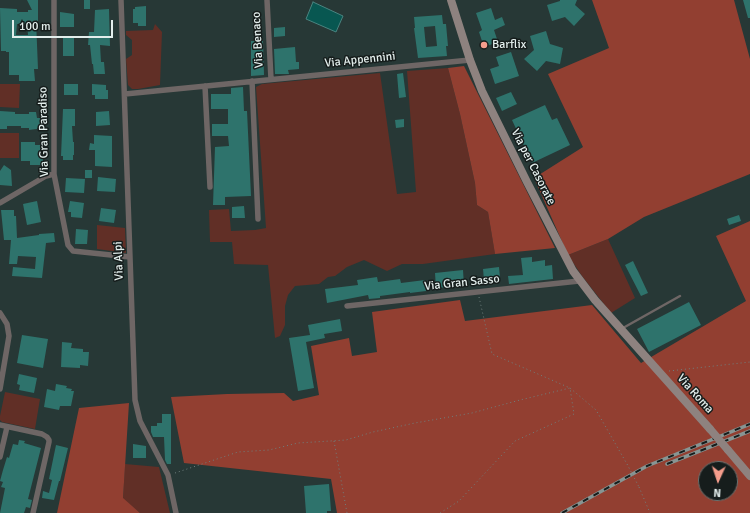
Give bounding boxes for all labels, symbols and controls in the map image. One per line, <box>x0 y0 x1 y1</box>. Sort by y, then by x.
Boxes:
street label: Via Benaco <box>249 11 267 69</box>
scale bar <box>14 12 115 38</box>
text: 100 m <box>19 19 51 34</box>
place label: Barflix <box>492 38 526 52</box>
marker: Barflix <box>479 40 489 50</box>
street label: Via Appennini <box>324 49 396 71</box>
street label: Via Gran Paradiso <box>36 87 52 177</box>
street label: Via per Casorate <box>508 127 558 207</box>
street label: Via Alpi <box>111 241 127 281</box>
street label: Via Gran Sasso <box>424 272 500 294</box>
street label: Via Roma <box>674 371 716 417</box>
north arrow <box>698 461 738 501</box>
text: N <box>713 486 722 499</box>

